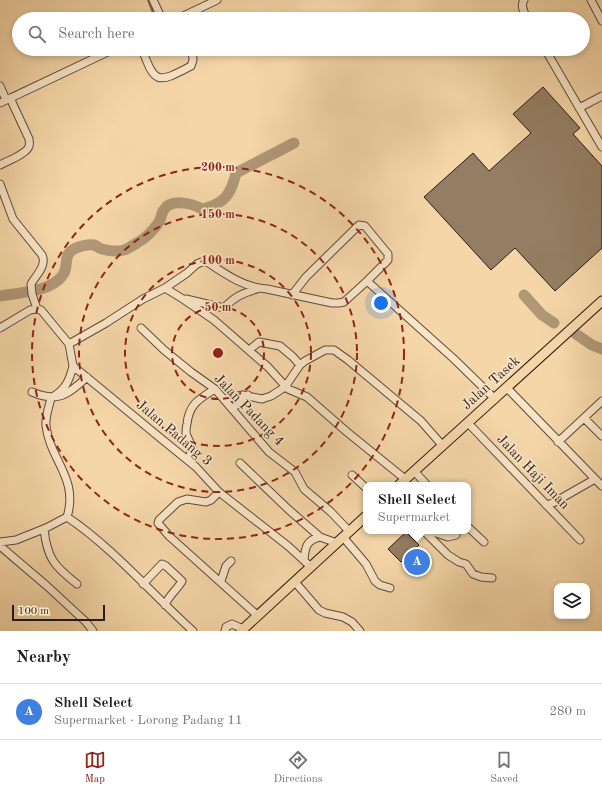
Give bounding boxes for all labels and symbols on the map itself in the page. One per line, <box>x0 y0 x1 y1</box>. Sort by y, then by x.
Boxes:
text: 200 m <box>201 162 235 174</box>
text: 150 m <box>201 208 235 221</box>
text: 100 m <box>201 255 235 267</box>
your location <box>371 293 391 313</box>
text: 50 m <box>205 301 232 314</box>
centre of rings <box>211 346 225 360</box>
street label: Jalan Tasek <box>459 353 523 413</box>
street label: Jalan Padang 4 <box>211 371 287 449</box>
street label: Jalan Padang 3 <box>134 397 214 469</box>
street label: Jalan Haji Iman <box>494 432 572 512</box>
pin: A <box>404 547 430 577</box>
scale bar <box>12 603 105 622</box>

